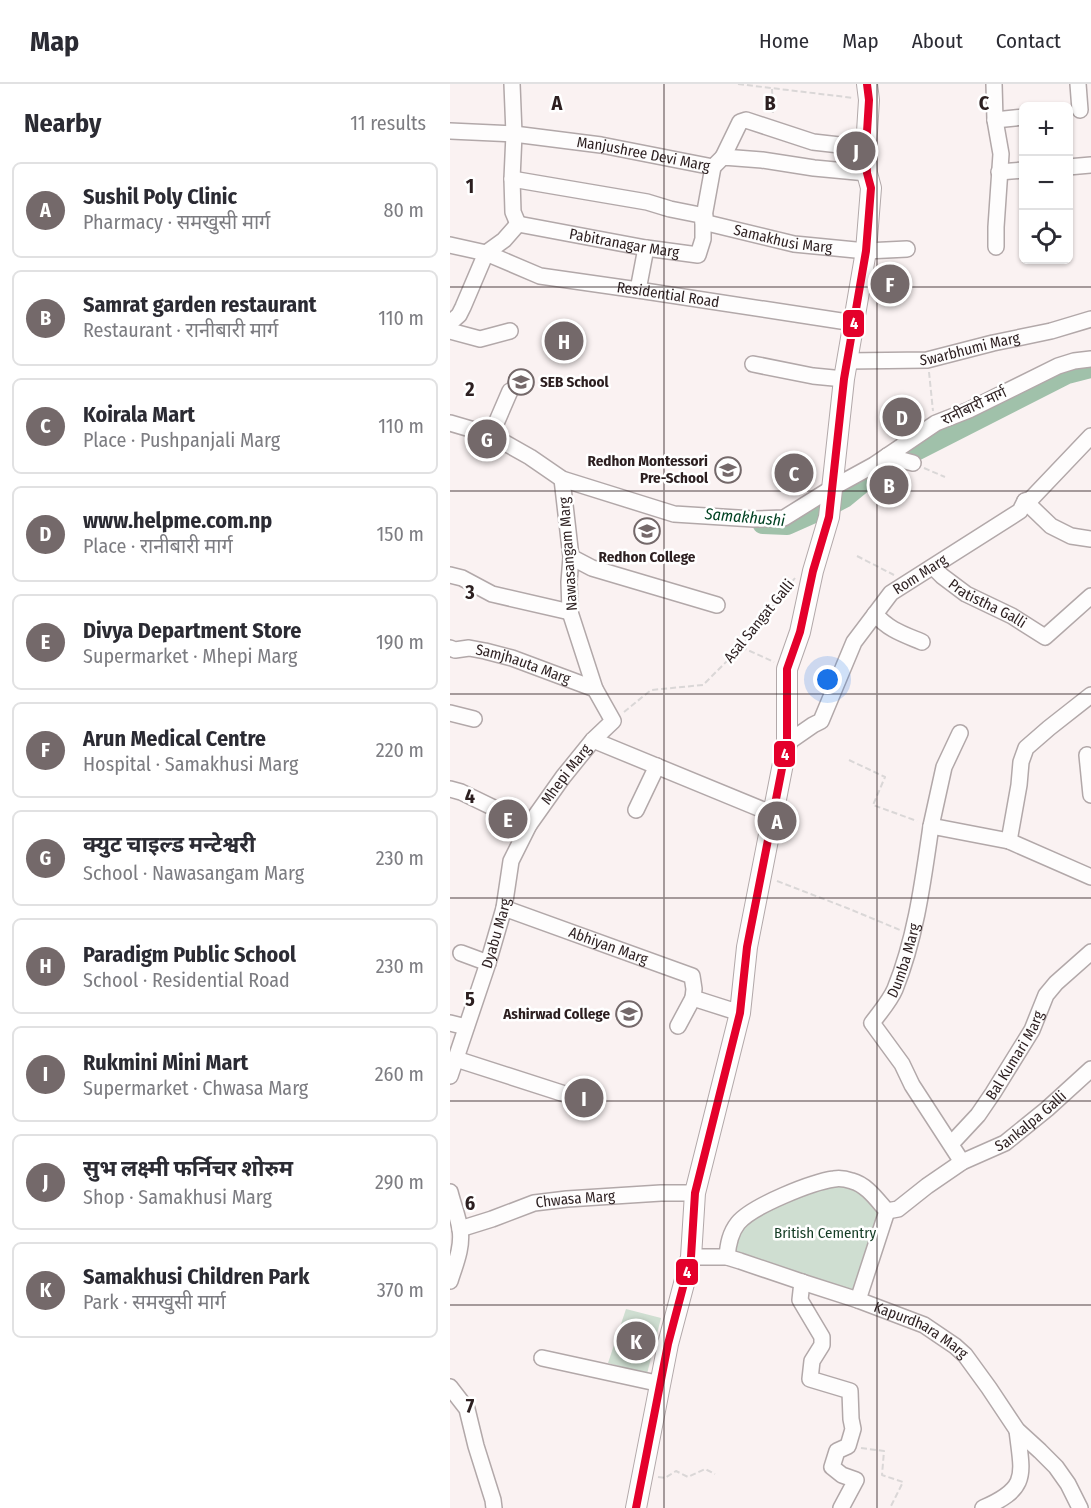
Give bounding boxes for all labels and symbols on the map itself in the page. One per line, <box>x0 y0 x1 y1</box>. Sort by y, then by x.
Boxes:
text: A <box>551 91 564 115</box>
text: B <box>764 91 776 115</box>
text: C <box>979 91 990 115</box>
pin: J <box>836 128 876 174</box>
street label: Manjushree Devi Marg <box>576 133 712 175</box>
text: 1 <box>466 174 474 198</box>
street label: Samakhusi Marg <box>732 221 833 257</box>
street label: Pabitranagar Marg <box>568 225 680 261</box>
pin: F <box>870 262 910 306</box>
street label: Residential Road <box>616 278 721 311</box>
line badge: 4 <box>842 309 865 338</box>
text: 4 <box>850 314 858 333</box>
pin: H <box>544 318 584 364</box>
street label: Swarbhumi Marg <box>920 329 1021 369</box>
school or university icon: SEB School <box>506 367 536 397</box>
place label: SEB School <box>540 373 610 391</box>
text: 2 <box>464 377 475 401</box>
street label: रानीबारी मार्ग <box>939 383 1010 429</box>
pin: D <box>882 394 922 440</box>
pin: G <box>468 416 507 462</box>
pin: C <box>774 450 814 496</box>
place label: Redhon Montessori Pre-School <box>587 452 709 487</box>
school or university icon: Redhon Montessori Pre-School <box>713 455 743 485</box>
pin: B <box>870 462 908 508</box>
street label: Nawasangam Marg <box>555 496 581 612</box>
water label: Samakhushi <box>703 504 786 530</box>
school or university icon: Redhon College <box>632 516 662 546</box>
place label: Redhon College <box>599 548 696 566</box>
street label: Rom Marg <box>889 551 951 599</box>
street label: Pratistha Galli <box>945 575 1030 632</box>
street label: Asal Sangat Galli <box>720 576 798 666</box>
text: 3 <box>464 580 475 604</box>
street label: Samjhauta Marg <box>474 640 573 688</box>
your location <box>813 665 842 694</box>
line badge: 4 <box>773 740 796 768</box>
street label: Mhepi Marg <box>537 741 595 808</box>
text: 4 <box>781 745 789 764</box>
text: 4 <box>465 784 475 808</box>
pin: E <box>488 796 528 842</box>
pin: A <box>758 798 796 844</box>
street label: Dyabu Marg <box>478 897 514 971</box>
street label: Dumba Marg <box>883 922 924 1001</box>
street label: Abhiyan Marg <box>566 923 650 968</box>
text: 5 <box>465 987 475 1011</box>
school or university icon: Ashirwad College <box>614 999 644 1029</box>
place label: Ashirwad College <box>502 1005 610 1023</box>
street label: Bal Kumari Marg <box>982 1008 1048 1103</box>
pin: I <box>564 1076 604 1120</box>
street label: Sankalpa Galli <box>992 1087 1070 1155</box>
street label: Chwasa Marg <box>535 1187 616 1212</box>
text: 6 <box>465 1191 475 1215</box>
park label: British Cementry <box>774 1224 876 1242</box>
line badge: 4 <box>675 1258 699 1286</box>
text: 4 <box>683 1263 691 1282</box>
street label: Kapurdhara Marg <box>871 1298 972 1362</box>
pin: K <box>616 1318 656 1364</box>
text: 7 <box>466 1394 475 1418</box>

